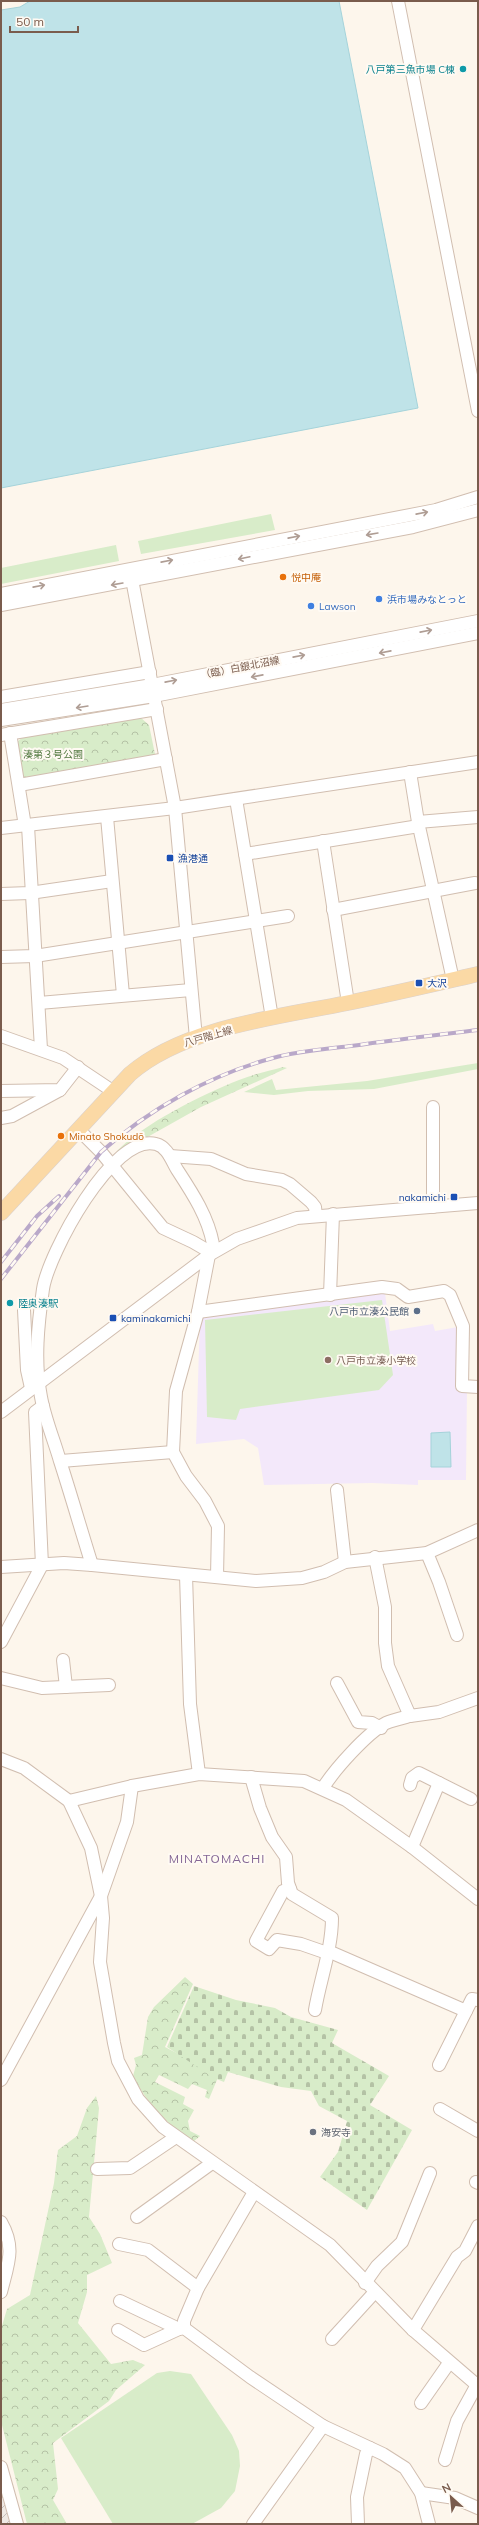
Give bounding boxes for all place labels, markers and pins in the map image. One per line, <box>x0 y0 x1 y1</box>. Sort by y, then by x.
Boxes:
place label: 八戸第三魚市場 C棟 <box>366 63 455 76</box>
marker: 八戸第三魚市場 C棟 <box>458 64 468 74</box>
place label: 悦中庵 <box>291 571 321 584</box>
marker: 悦中庵 <box>278 572 288 582</box>
place label: 浜市場みなとっと <box>387 593 467 606</box>
marker: 浜市場みなとっと <box>374 594 384 604</box>
place label: Lawson <box>319 600 356 613</box>
marker: Lawson <box>306 601 316 611</box>
place label: 漁港通 <box>178 852 208 865</box>
marker: 漁港通 <box>165 853 175 863</box>
place label: 大沢 <box>427 977 447 990</box>
marker: 大沢 <box>414 978 424 988</box>
place label: Minato Shokudō <box>69 1130 144 1143</box>
marker: Minato Shokudō <box>56 1131 66 1141</box>
place label: nakamichi <box>399 1191 446 1204</box>
marker: nakamichi <box>449 1192 459 1202</box>
place label: 陸奥湊駅 <box>18 1297 59 1310</box>
marker: 陸奥湊駅 <box>5 1298 15 1308</box>
place label: 八戸市立湊公民館 <box>329 1305 409 1318</box>
marker: 八戸市立湊公民館 <box>412 1306 422 1316</box>
place label: kaminakamichi <box>121 1312 191 1325</box>
marker: kaminakamichi <box>108 1313 118 1323</box>
place label: 八戸市立湊小学校 <box>336 1354 416 1367</box>
marker: 八戸市立湊小学校 <box>323 1355 333 1365</box>
place label: 海安寺 <box>321 2126 351 2139</box>
marker: 海安寺 <box>308 2127 318 2137</box>

